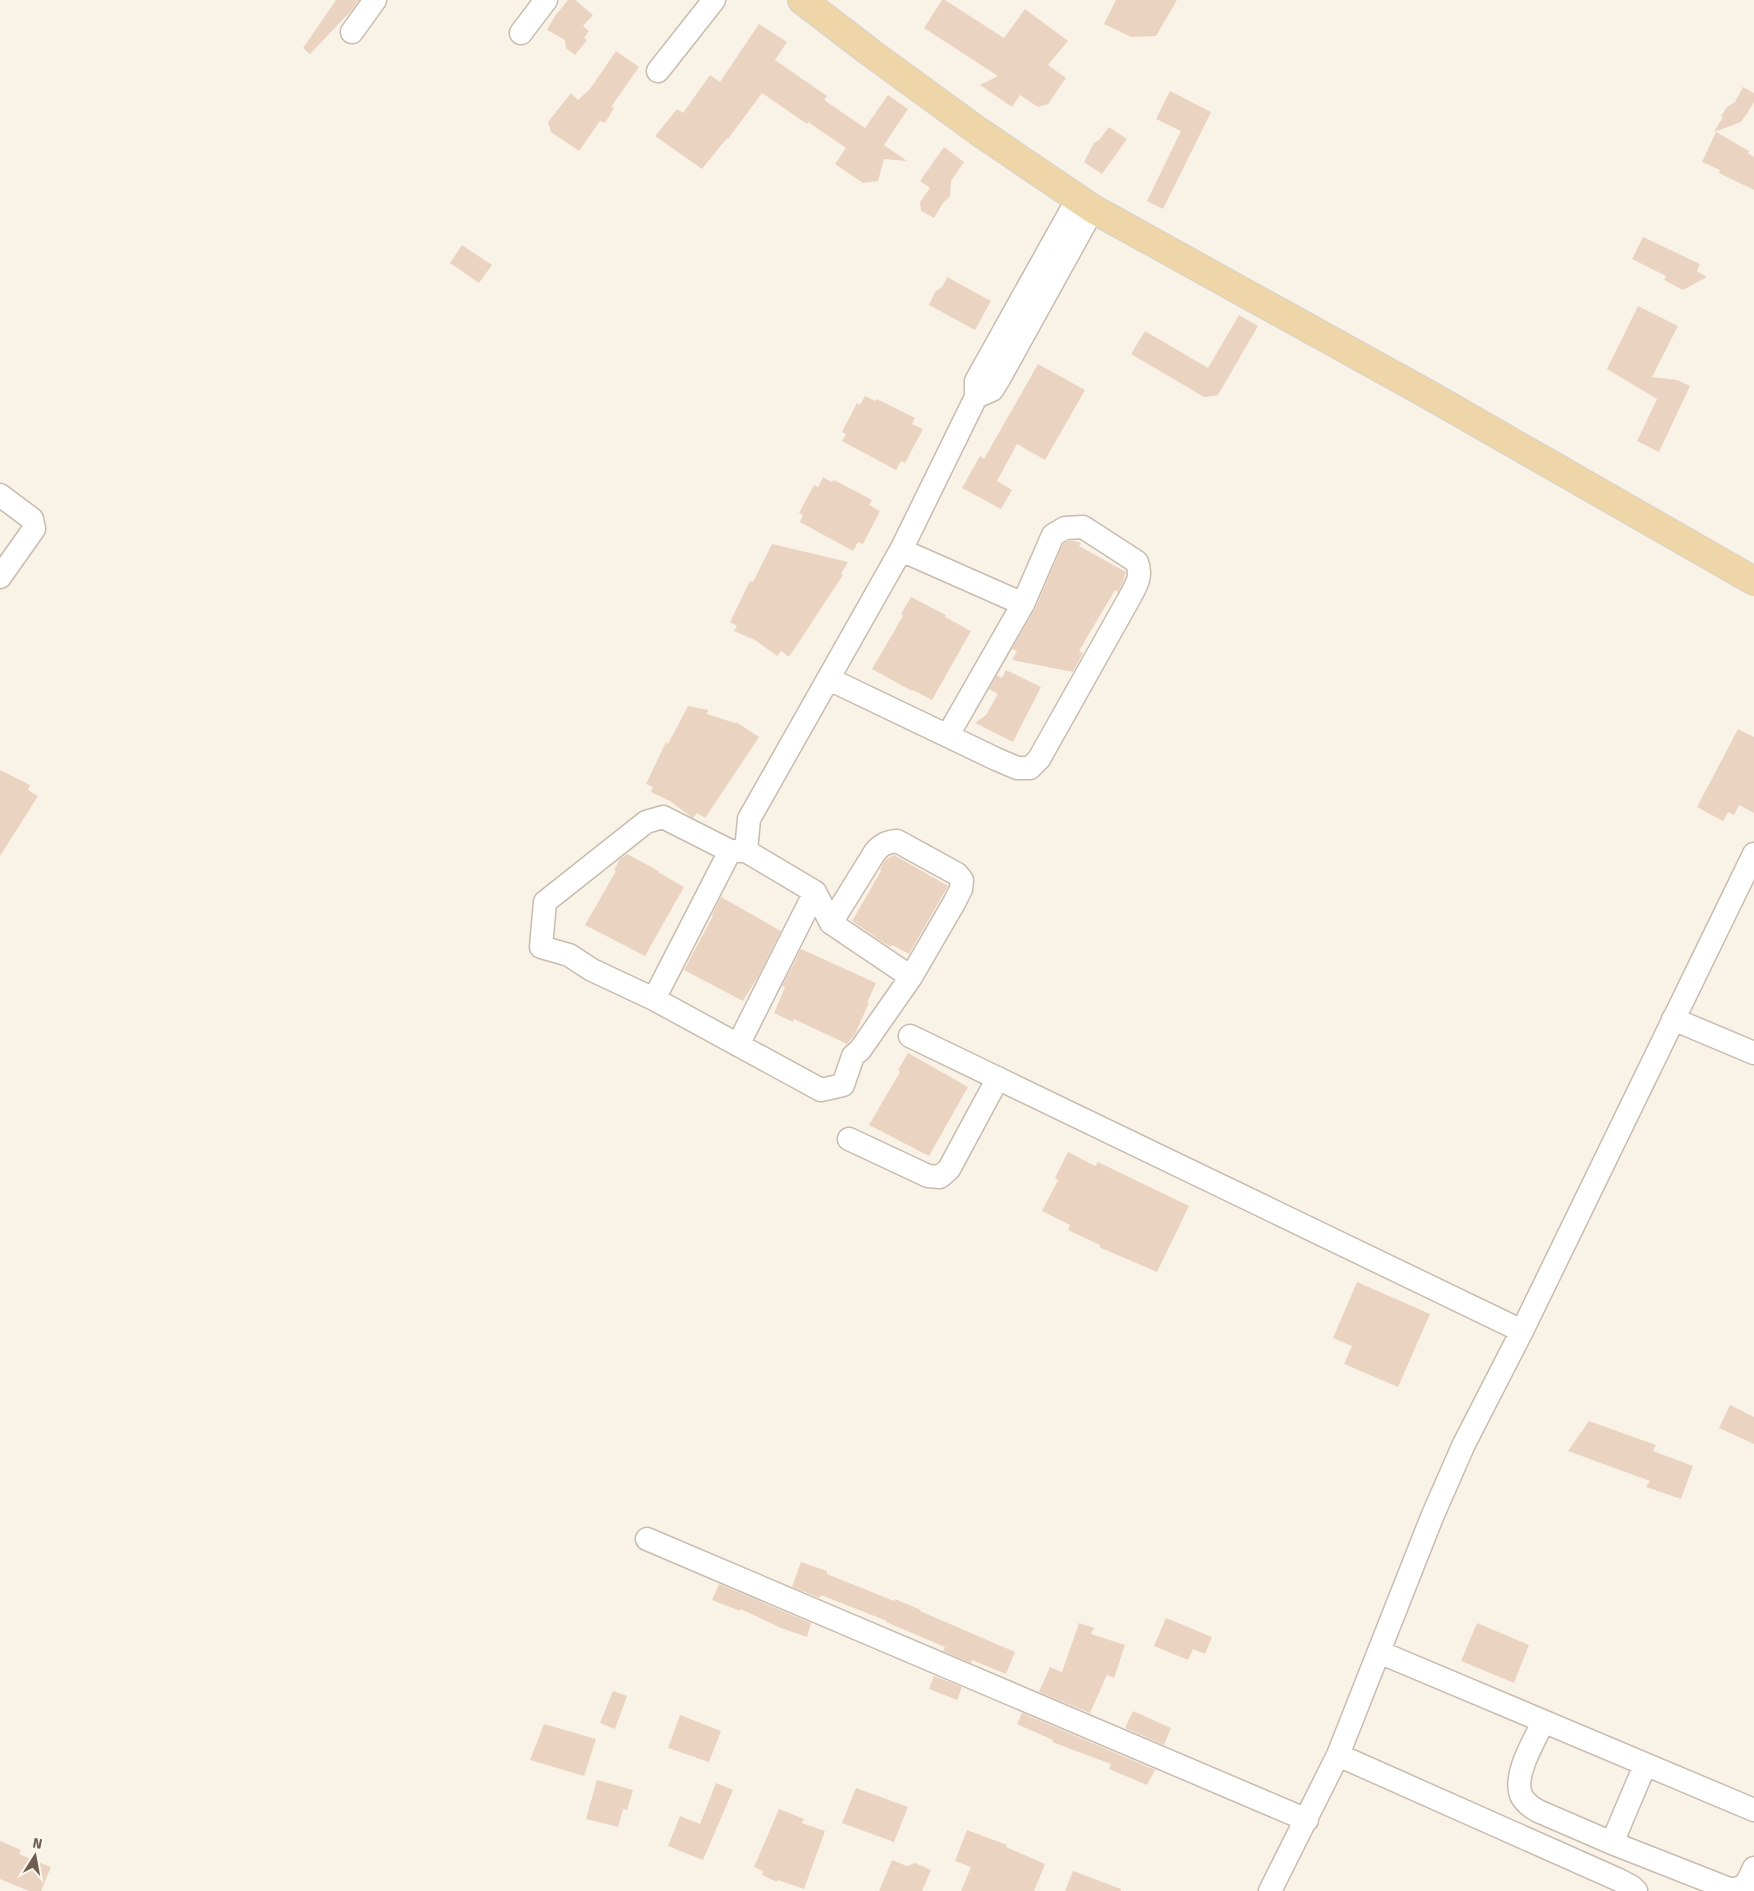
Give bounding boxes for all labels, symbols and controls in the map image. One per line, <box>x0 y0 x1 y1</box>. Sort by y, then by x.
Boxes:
north arrow <box>10 1831 60 1881</box>
text: N <box>31 1834 44 1853</box>

